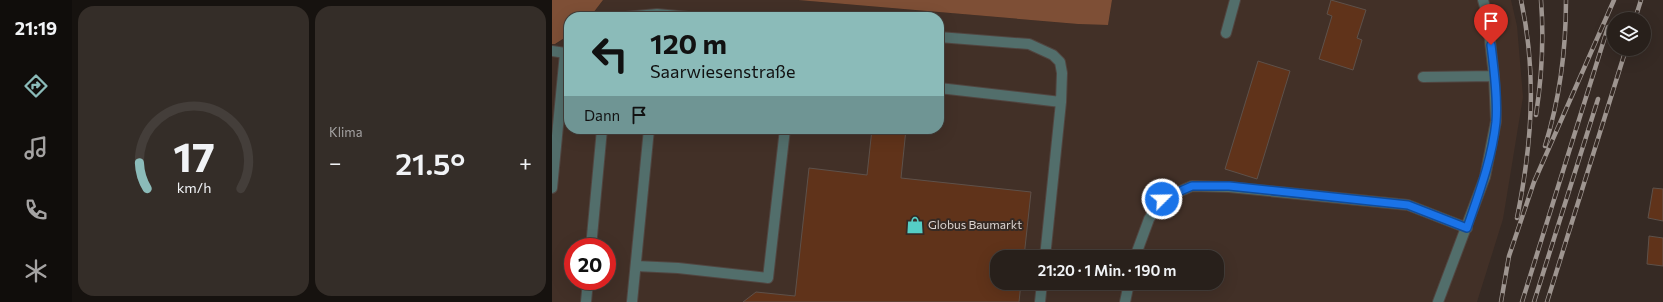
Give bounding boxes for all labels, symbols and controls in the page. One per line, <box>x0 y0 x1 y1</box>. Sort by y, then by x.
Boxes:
pin <box>1474 4 1508 45</box>
icon: arrive <box>1480 10 1502 32</box>
map controls <box>1607 12 1651 56</box>
button: layers <box>1607 12 1651 56</box>
text: 21:19 <box>15 17 57 39</box>
text: 120 m <box>650 26 727 60</box>
icon: left <box>584 28 636 80</box>
text: Saarwiesenstraße <box>650 60 795 82</box>
icon: directions <box>22 72 50 100</box>
icon: arrive <box>628 104 650 126</box>
text: Dann <box>584 106 620 124</box>
text: Klima <box>329 124 363 140</box>
text: 17 <box>173 130 214 181</box>
icon: music <box>22 134 50 162</box>
text: 21.5° <box>395 144 465 181</box>
text: − <box>329 149 342 176</box>
text: + <box>519 149 532 176</box>
text: km/h <box>176 178 211 196</box>
position arrow <box>1141 178 1183 220</box>
icon: phone <box>22 196 50 224</box>
shop icon: Globus Baumarkt <box>905 215 925 235</box>
place label: Globus Baumarkt <box>928 217 1022 231</box>
speed limit sign: 20 <box>564 238 616 290</box>
icon: climate <box>22 257 50 285</box>
text: 21:20 · 1 Min. · 190 m <box>1038 261 1176 279</box>

